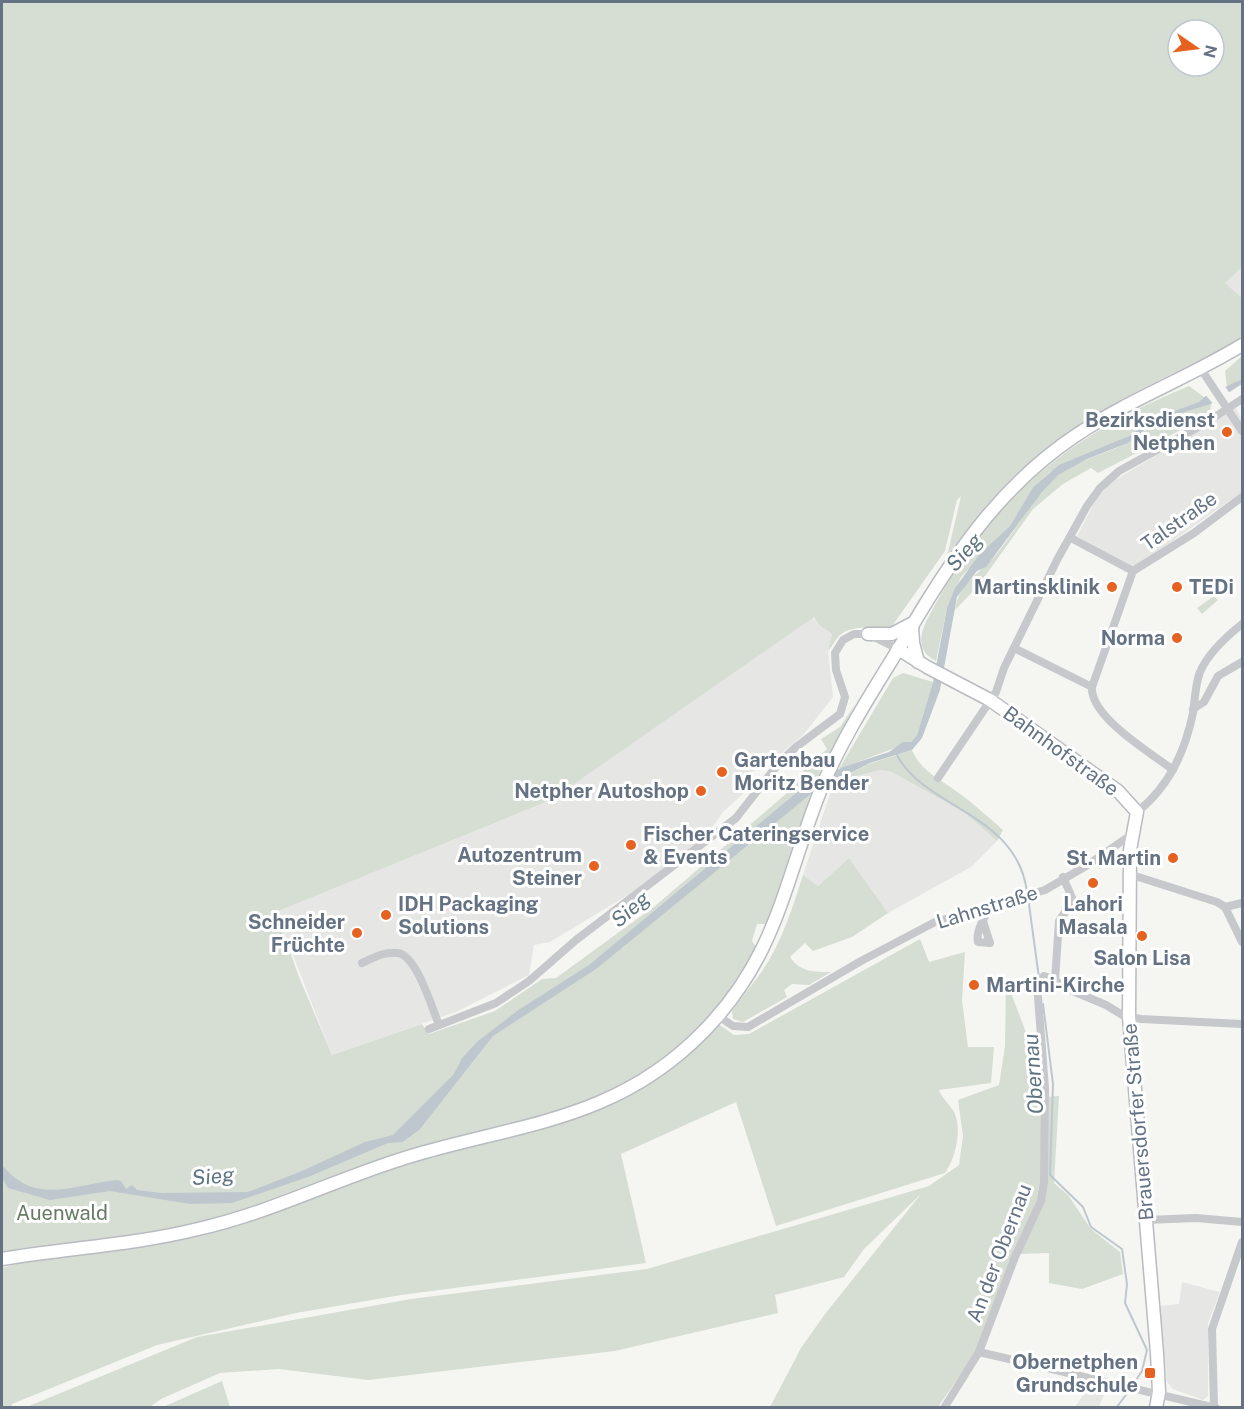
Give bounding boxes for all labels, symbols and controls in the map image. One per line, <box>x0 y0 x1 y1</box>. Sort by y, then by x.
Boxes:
north arrow <box>1166 18 1226 78</box>
text: N <box>1199 43 1221 60</box>
place label: Bezirksdienst Netphen <box>1085 408 1215 455</box>
marker: Bezirksdienst Netphen <box>1220 425 1234 439</box>
street label: Talstraße <box>1137 486 1221 556</box>
water label: Sieg <box>940 527 988 576</box>
place label: Martinsklinik <box>974 575 1100 599</box>
place label: TEDi <box>1189 575 1234 599</box>
marker: Martinsklinik <box>1105 580 1119 594</box>
marker: TEDi <box>1170 580 1184 594</box>
place label: Norma <box>1101 626 1165 650</box>
marker: Norma <box>1170 631 1184 645</box>
street label: Bahnhofstraße <box>998 701 1124 801</box>
place label: Gartenbau Moritz Bender <box>734 748 869 795</box>
marker: Gartenbau Moritz Bender <box>715 765 729 779</box>
place label: Netpher Autoshop <box>514 779 689 803</box>
marker: Netpher Autoshop <box>694 784 708 798</box>
place label: Fischer Cateringservice & Events <box>643 822 869 869</box>
marker: Fischer Cateringservice & Events <box>624 838 638 852</box>
place label: Autozentrum Steiner <box>457 843 582 890</box>
place label: St. Martin <box>1066 846 1161 870</box>
marker: St. Martin <box>1166 851 1180 865</box>
marker: Autozentrum Steiner <box>587 859 601 873</box>
marker: Lahori Masala <box>1086 876 1100 890</box>
street label: Lahnstraße <box>933 880 1041 934</box>
water label: Sieg <box>606 885 655 932</box>
place label: IDH Packaging Solutions <box>398 892 539 939</box>
place label: Lahori Masala <box>1058 892 1128 939</box>
marker: IDH Packaging Solutions <box>379 908 393 922</box>
place label: Schneider Früchte <box>248 910 345 957</box>
marker: Schneider Früchte <box>350 926 364 940</box>
marker: Salon Lisa <box>1135 929 1149 943</box>
place label: Salon Lisa <box>1093 946 1191 970</box>
place label: Martini-Kirche <box>986 973 1125 997</box>
marker: Martini-Kirche <box>967 978 981 992</box>
street label: Brauersdorfer Straße <box>1117 1022 1159 1222</box>
water label: Obernau <box>1018 1033 1048 1115</box>
water label: Sieg <box>191 1162 236 1190</box>
street label: An der Obernau <box>962 1181 1036 1325</box>
park label: Auenwald <box>16 1201 108 1225</box>
place label: Obernetphen Grundschule <box>1012 1350 1138 1397</box>
marker: Obernetphen Grundschule <box>1143 1366 1157 1380</box>

